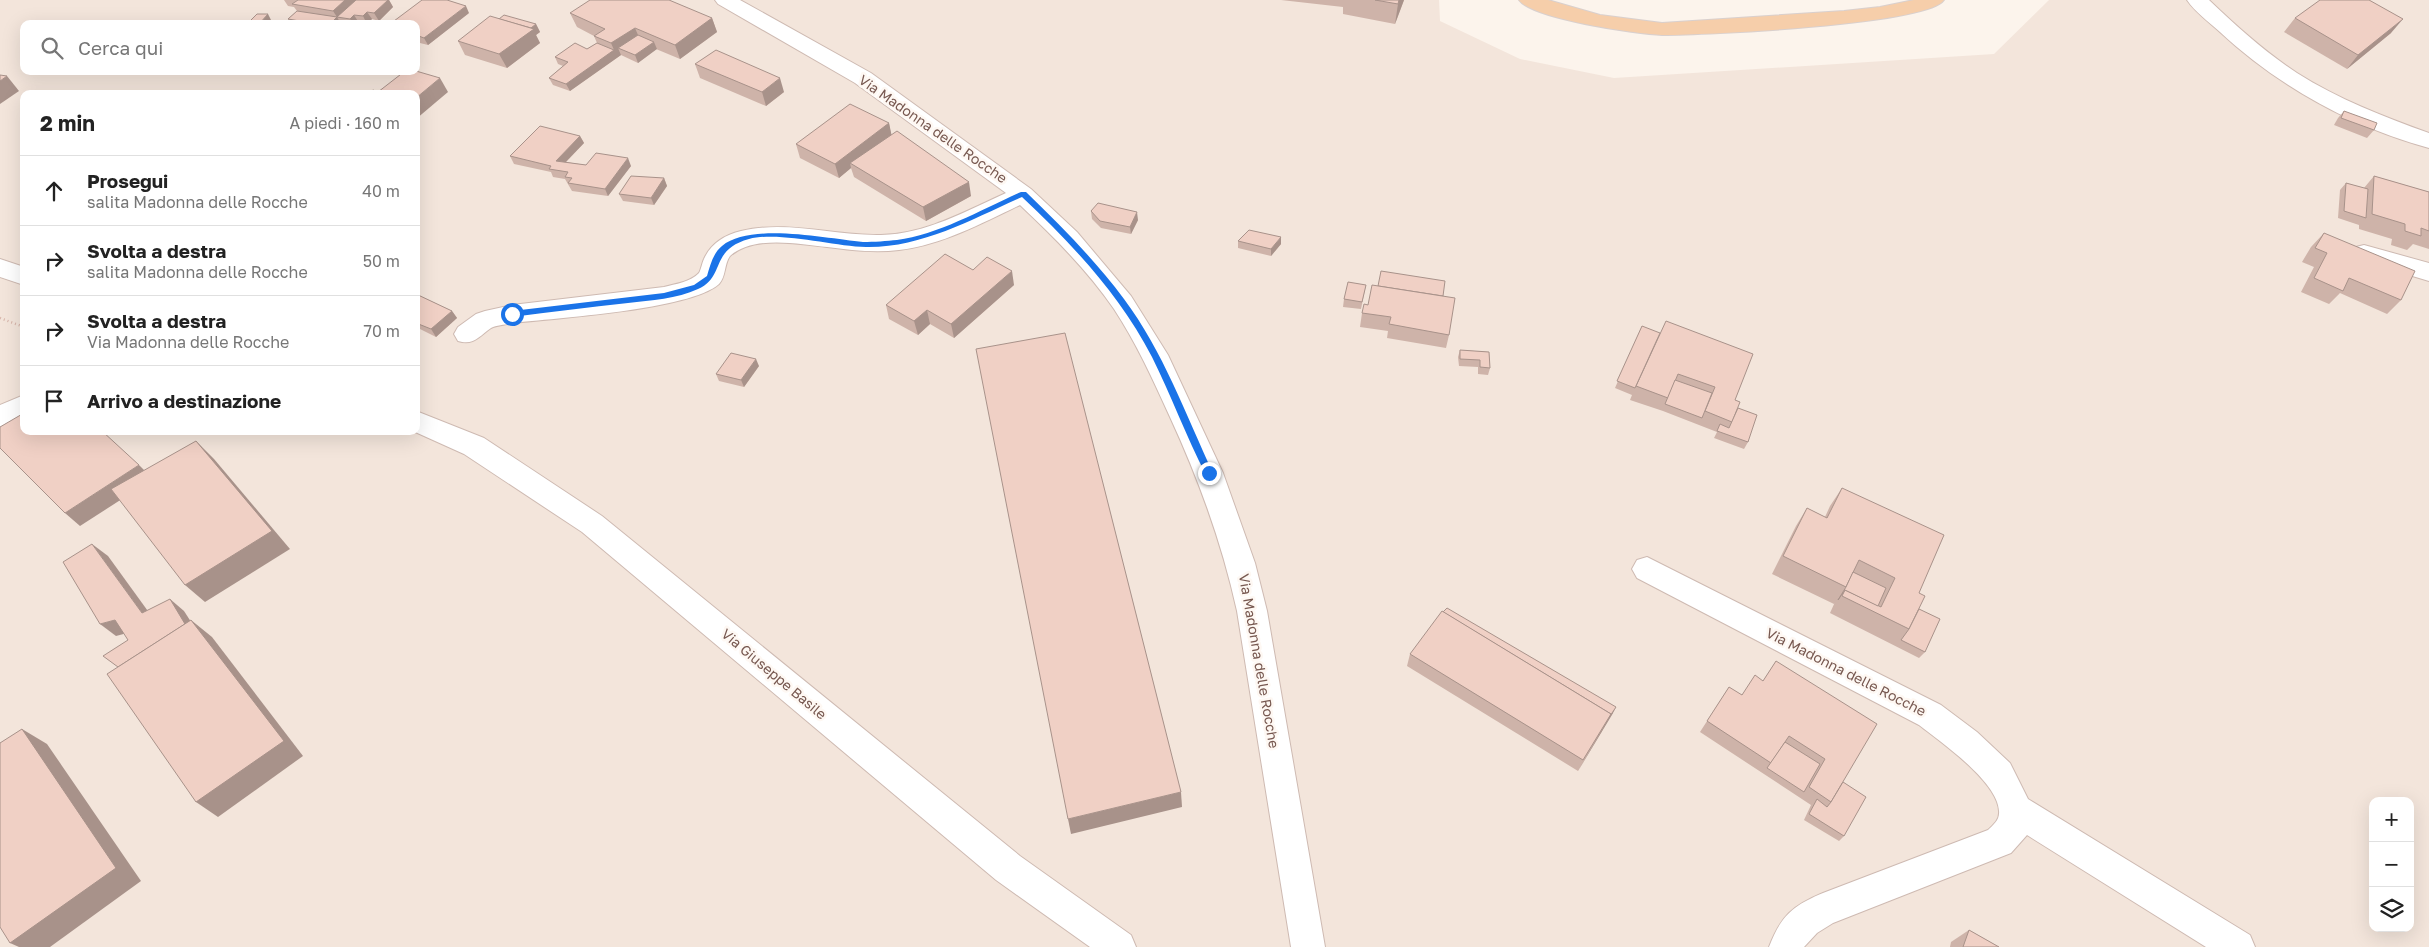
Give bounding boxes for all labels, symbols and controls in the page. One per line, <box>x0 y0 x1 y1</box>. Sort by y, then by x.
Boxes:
search box <box>20 20 420 75</box>
icon: search <box>38 34 66 62</box>
text: Cerca qui <box>78 36 163 59</box>
street label: Via Madonna delle Rocche <box>856 71 1011 186</box>
text: 2 min <box>40 110 95 136</box>
text: A piedi · 160 m <box>289 113 400 133</box>
text: Prosegui <box>87 169 168 192</box>
icon: ahead <box>40 177 68 205</box>
text: 40 m <box>362 181 400 201</box>
text: salita Madonna delle Rocche <box>87 192 308 212</box>
text: Svolta a destra <box>87 239 226 262</box>
icon: right <box>40 247 68 275</box>
text: 50 m <box>363 251 400 271</box>
text: salita Madonna delle Rocche <box>87 262 308 282</box>
route start <box>501 303 524 326</box>
text: Svolta a destra <box>87 309 226 332</box>
icon: right <box>40 317 68 345</box>
text: 70 m <box>363 321 400 341</box>
text: Via Madonna delle Rocche <box>87 332 289 352</box>
icon: arrive <box>40 387 68 415</box>
text: Arrivo a destinazione <box>87 389 281 412</box>
route end <box>1198 462 1221 485</box>
street label: Via Madonna delle Rocche <box>1236 572 1283 750</box>
street label: Via Madonna delle Rocche <box>1763 624 1929 719</box>
street label: Via Giuseppe Basile <box>718 625 830 723</box>
map controls <box>2369 797 2414 932</box>
button: + <box>2369 797 2414 842</box>
button: − <box>2369 842 2414 887</box>
button: layers <box>2369 887 2414 932</box>

